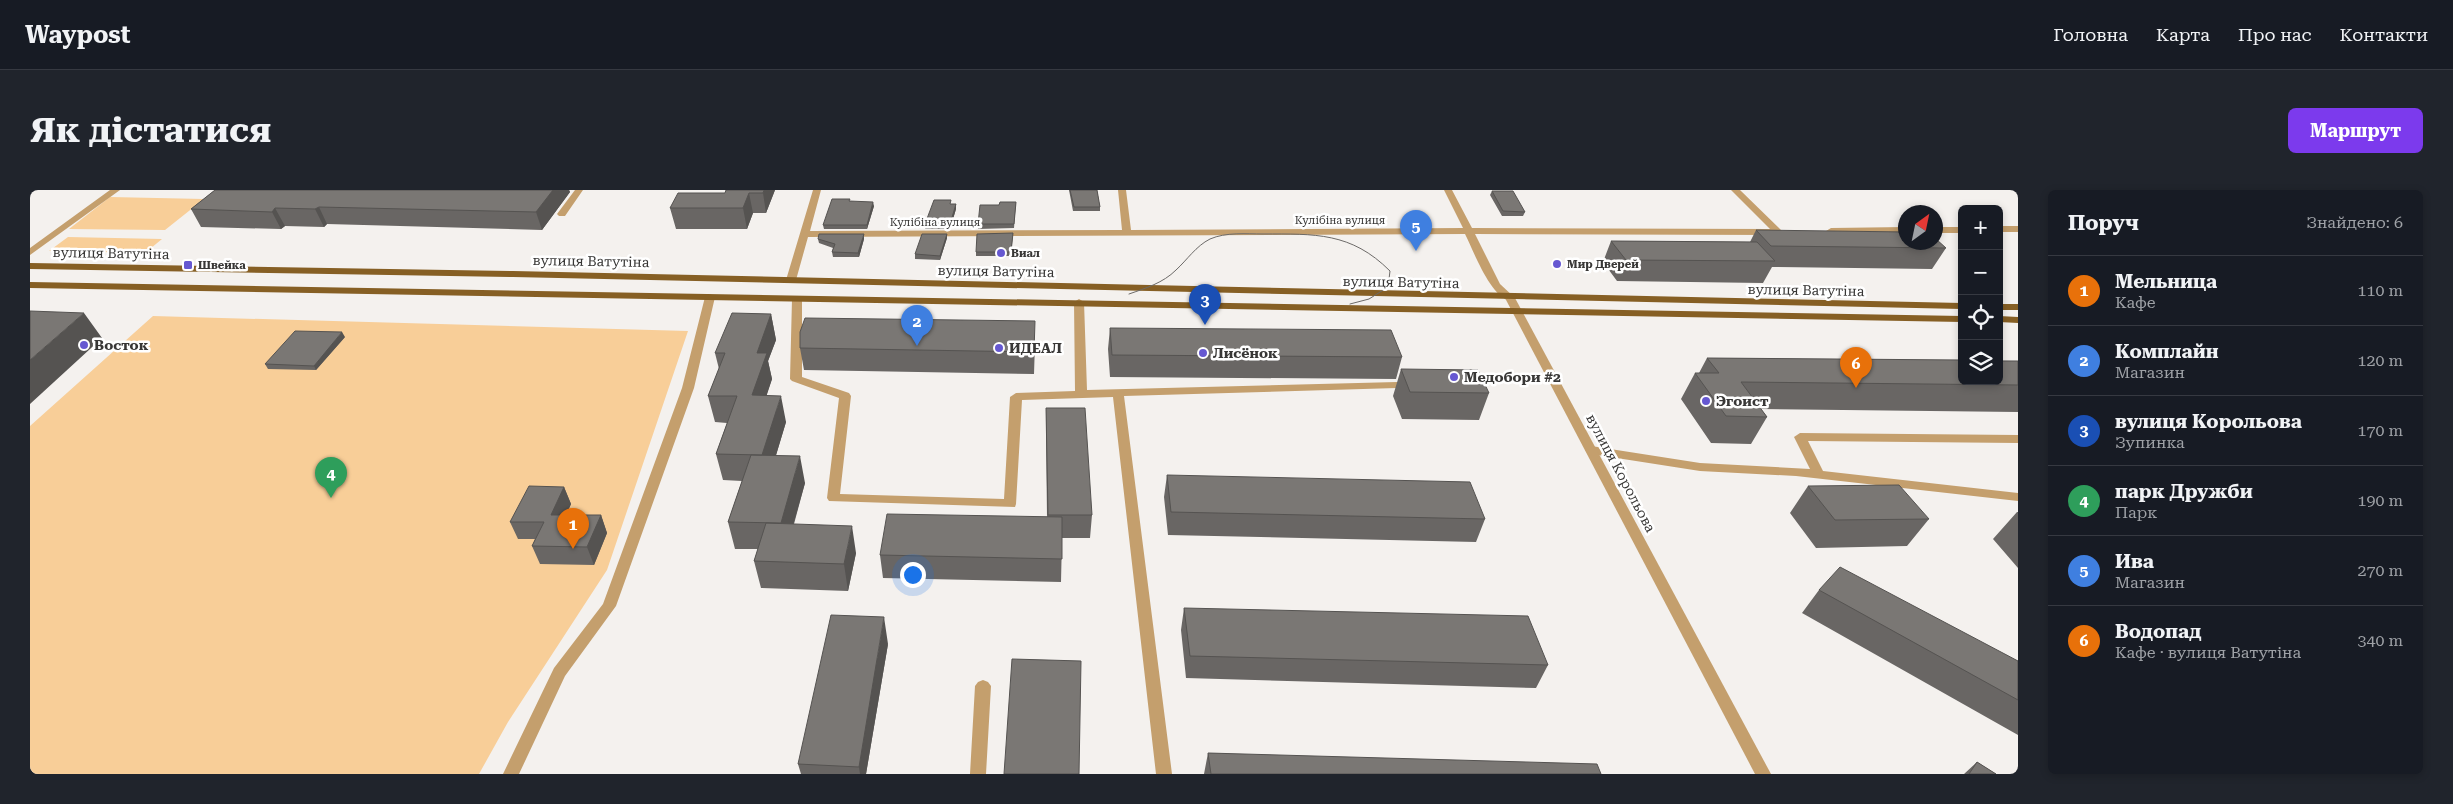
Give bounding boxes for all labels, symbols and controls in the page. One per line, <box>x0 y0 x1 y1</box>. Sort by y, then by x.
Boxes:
text: Waypost <box>25 21 130 49</box>
text: Головна <box>2053 24 2128 45</box>
text: Карта <box>2156 24 2210 45</box>
text: Про нас <box>2238 24 2311 45</box>
text: Контакти <box>2339 24 2428 45</box>
button: Маршрут <box>2288 108 2423 153</box>
text: Як дістатися <box>30 110 271 151</box>
north arrow <box>1898 205 1943 250</box>
map controls <box>1958 205 2003 385</box>
button: + <box>1958 205 2003 250</box>
pin: 5 <box>1400 210 1432 251</box>
text: Поруч <box>2068 211 2139 235</box>
text: Знайдено: 6 <box>2306 213 2403 232</box>
street label: Кулібіна вулиця <box>1295 214 1385 227</box>
street label: Кулібіна вулиця <box>890 216 980 229</box>
street label: вулиця Ватутіна <box>53 244 170 262</box>
marker: Виал <box>995 247 1007 259</box>
place label: Виал <box>1011 247 1040 260</box>
button: − <box>1958 250 2003 295</box>
street label: вулиця Ватутіна <box>533 252 650 270</box>
marker: Мир Дверей <box>1551 258 1563 270</box>
place label: Мир Дверей <box>1567 258 1639 271</box>
marker: Швейка <box>182 259 194 271</box>
place label: Швейка <box>198 259 246 272</box>
street label: вулиця Ватутіна <box>938 262 1055 280</box>
text: Мельница <box>2115 270 2217 293</box>
street label: вулиця Ватутіна <box>1343 273 1460 291</box>
street label: вулиця Ватутіна <box>1748 281 1865 299</box>
text: 1 <box>2080 281 2088 300</box>
text: 110 m <box>2357 281 2403 300</box>
pin: 3 <box>1189 284 1221 325</box>
text: Кафе <box>2115 293 2156 312</box>
button: locate <box>1958 295 2003 340</box>
pin: 2 <box>901 305 933 346</box>
place label: Восток <box>94 337 149 353</box>
marker: Восток <box>78 339 90 351</box>
place label: ИДЕАЛ <box>1009 340 1062 356</box>
button: layers <box>1958 340 2003 385</box>
text: Комплайн <box>2115 340 2219 363</box>
marker: ИДЕАЛ <box>993 342 1005 354</box>
place label: Лисёнок <box>1213 345 1278 361</box>
marker: Лисёнок <box>1197 347 1209 359</box>
pin: 6 <box>1840 347 1872 388</box>
text: 2 <box>2080 351 2088 370</box>
text: 120 m <box>2357 351 2403 370</box>
text: Магазин <box>2115 363 2185 382</box>
place label: Медобори #2 <box>1464 369 1561 385</box>
marker: Медобори #2 <box>1448 371 1460 383</box>
place label: Эгоист <box>1716 393 1769 409</box>
marker: Эгоист <box>1700 395 1712 407</box>
text: вулиця Корольова <box>2115 410 2302 433</box>
street label: вулиця Корольова <box>1583 411 1659 535</box>
text: 3 <box>2080 421 2088 440</box>
text: 170 m <box>2357 421 2403 440</box>
text: Зупинка <box>2115 433 2185 452</box>
pin: 4 <box>315 457 347 498</box>
text: парк Дружби <box>2115 480 2253 503</box>
text: 4 <box>2080 491 2088 510</box>
text: 190 m <box>2357 491 2403 510</box>
text: Парк <box>2115 503 2157 522</box>
pin: 1 <box>557 508 589 549</box>
text: Ива <box>2115 550 2154 573</box>
text: 5 <box>2080 561 2088 580</box>
text: 270 m <box>2357 561 2403 580</box>
your location <box>900 562 926 588</box>
text: Магазин <box>2115 573 2185 592</box>
text: Водопад <box>2115 620 2201 643</box>
text: 6 <box>2080 631 2088 650</box>
text: 340 m <box>2357 631 2403 650</box>
text: Кафе · вулиця Ватутіна <box>2115 643 2301 662</box>

